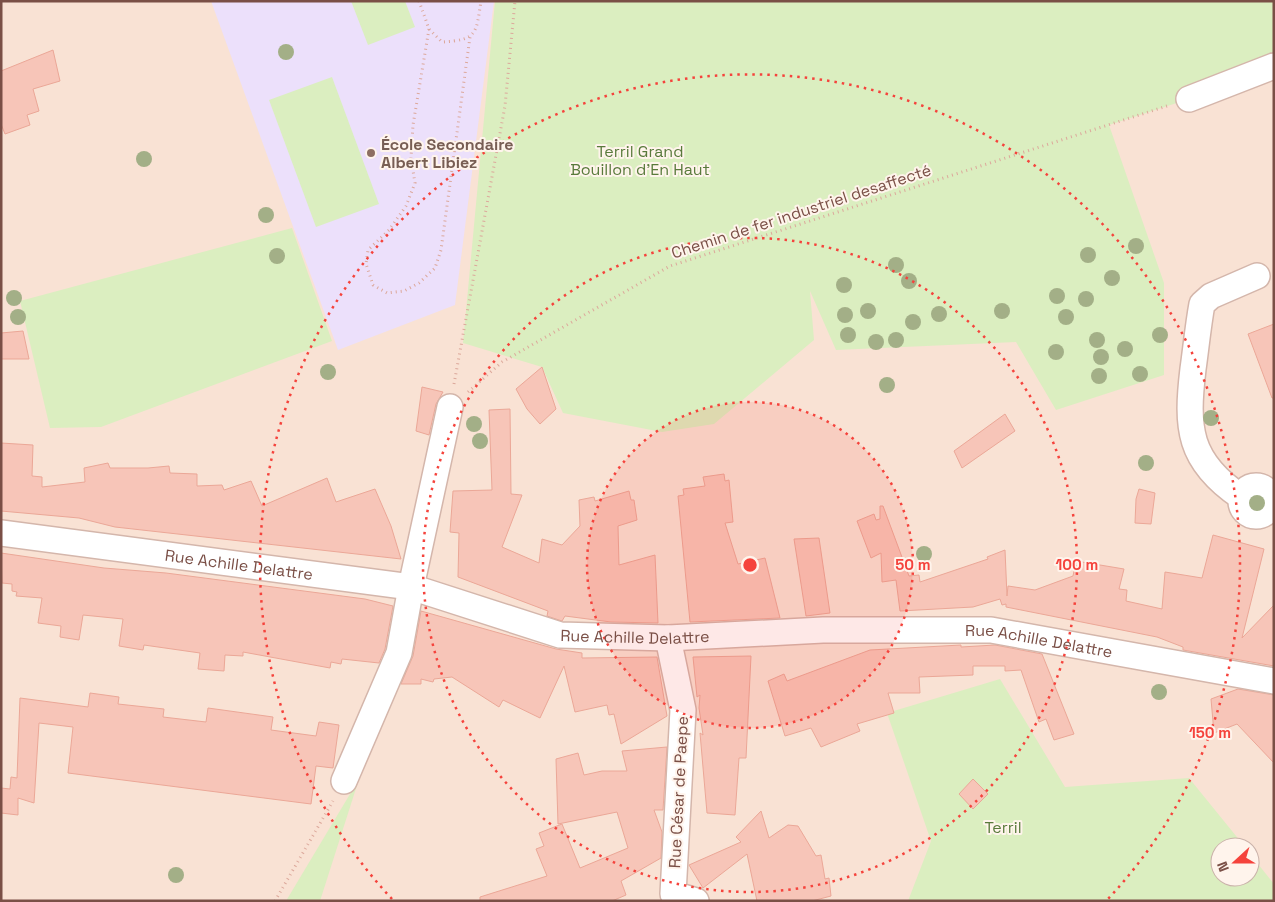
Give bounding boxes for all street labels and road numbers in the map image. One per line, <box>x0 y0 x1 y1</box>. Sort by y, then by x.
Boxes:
street label: Chemin de fer industriel desaffecté <box>668 159 934 264</box>
street label: Rue Achille Delattre <box>164 545 314 585</box>
street label: Rue Achille Delattre <box>965 620 1114 663</box>
street label: Rue Achille Delattre <box>560 625 710 649</box>
street label: Rue César de Paepe <box>664 715 693 869</box>

